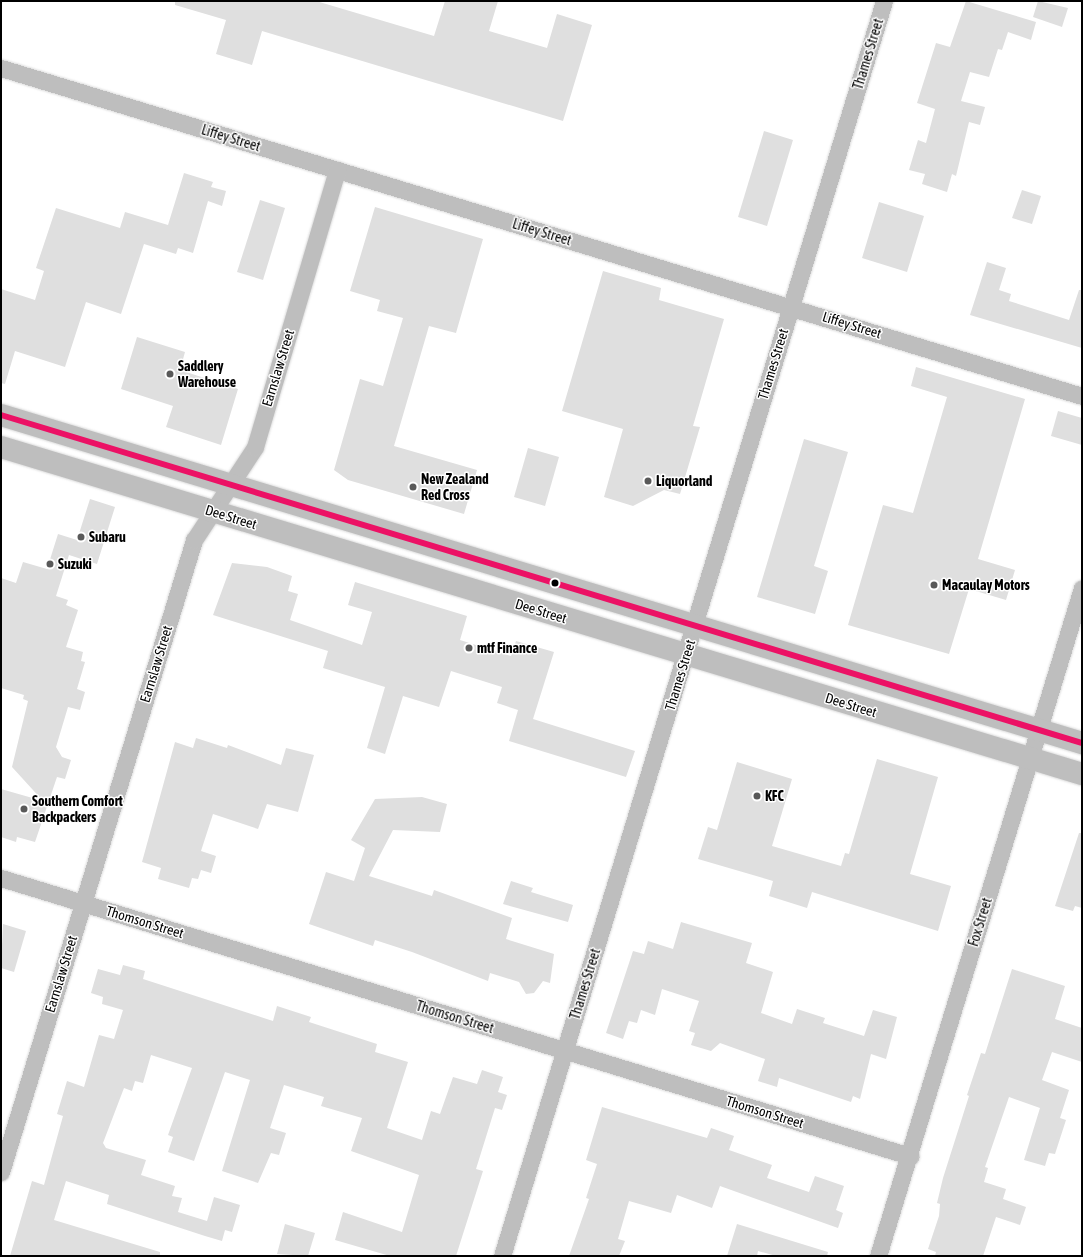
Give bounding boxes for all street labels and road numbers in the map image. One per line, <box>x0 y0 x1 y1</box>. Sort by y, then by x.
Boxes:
street label: Thames Street <box>849 17 887 91</box>
street label: Liffey Street <box>199 121 263 155</box>
street label: Liffey Street <box>510 215 574 249</box>
street label: Liffey Street <box>820 308 884 342</box>
street label: Thames Street <box>754 327 792 401</box>
street label: Earnslaw Street <box>258 328 298 408</box>
street label: Dee Street <box>203 501 259 533</box>
street label: Dee Street <box>513 595 569 627</box>
street label: Earnslaw Street <box>136 624 176 704</box>
street label: Thames Street <box>661 638 699 712</box>
street label: Dee Street <box>823 689 879 721</box>
street label: Fox Street <box>965 896 995 948</box>
street label: Thomson Street <box>104 902 186 942</box>
street label: Earnslaw Street <box>41 934 81 1014</box>
street label: Thames Street <box>566 947 604 1021</box>
street label: Thomson Street <box>414 997 496 1037</box>
street label: Thomson Street <box>724 1092 806 1132</box>

